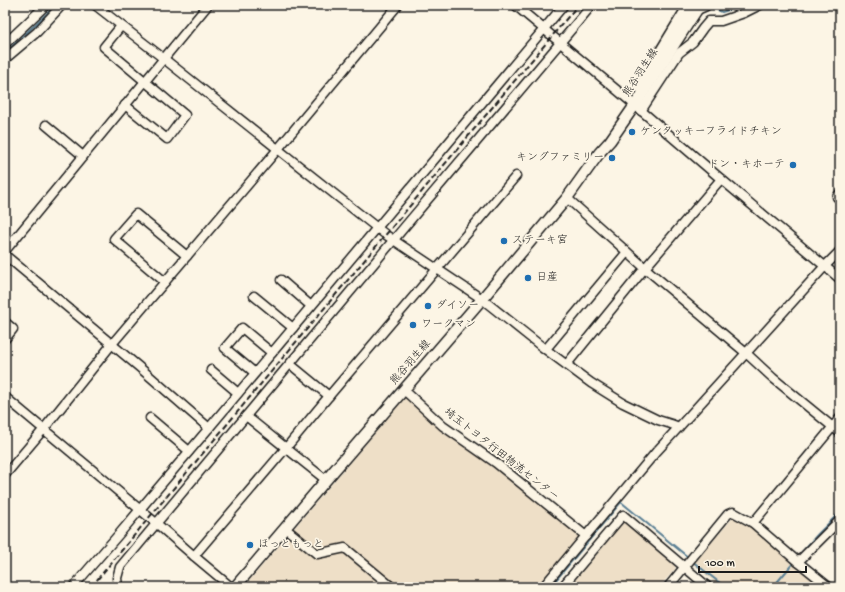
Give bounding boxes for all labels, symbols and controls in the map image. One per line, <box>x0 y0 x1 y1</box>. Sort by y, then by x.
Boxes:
street label: 熊谷羽生線 <box>620 46 661 99</box>
place label: ケンタッキーフライドチキン <box>640 126 782 138</box>
marker: ケンタッキーフライドチキン <box>627 127 637 137</box>
place label: キングファミリー <box>516 151 604 164</box>
marker: キングファミリー <box>607 153 617 163</box>
place label: ドン・キホーテ <box>708 159 785 171</box>
marker: ドン・キホーテ <box>788 160 798 170</box>
place label: ステーキ宮 <box>512 234 568 247</box>
marker: ステーキ宮 <box>499 236 509 246</box>
place label: 日産 <box>536 271 558 284</box>
marker: 日産 <box>523 273 533 283</box>
place label: ダイソー <box>436 299 479 312</box>
marker: ダイソー <box>423 301 433 311</box>
place label: ワークマン <box>421 319 476 331</box>
marker: ワークマン <box>408 320 418 330</box>
street label: 熊谷羽生線 <box>388 338 434 388</box>
street label: 埼玉トヨタ行田物流センター <box>441 406 561 504</box>
place label: ほっともっと <box>258 539 324 551</box>
marker: ほっともっと <box>245 540 255 550</box>
scale bar <box>699 548 806 574</box>
text: 100 m <box>704 557 735 571</box>

